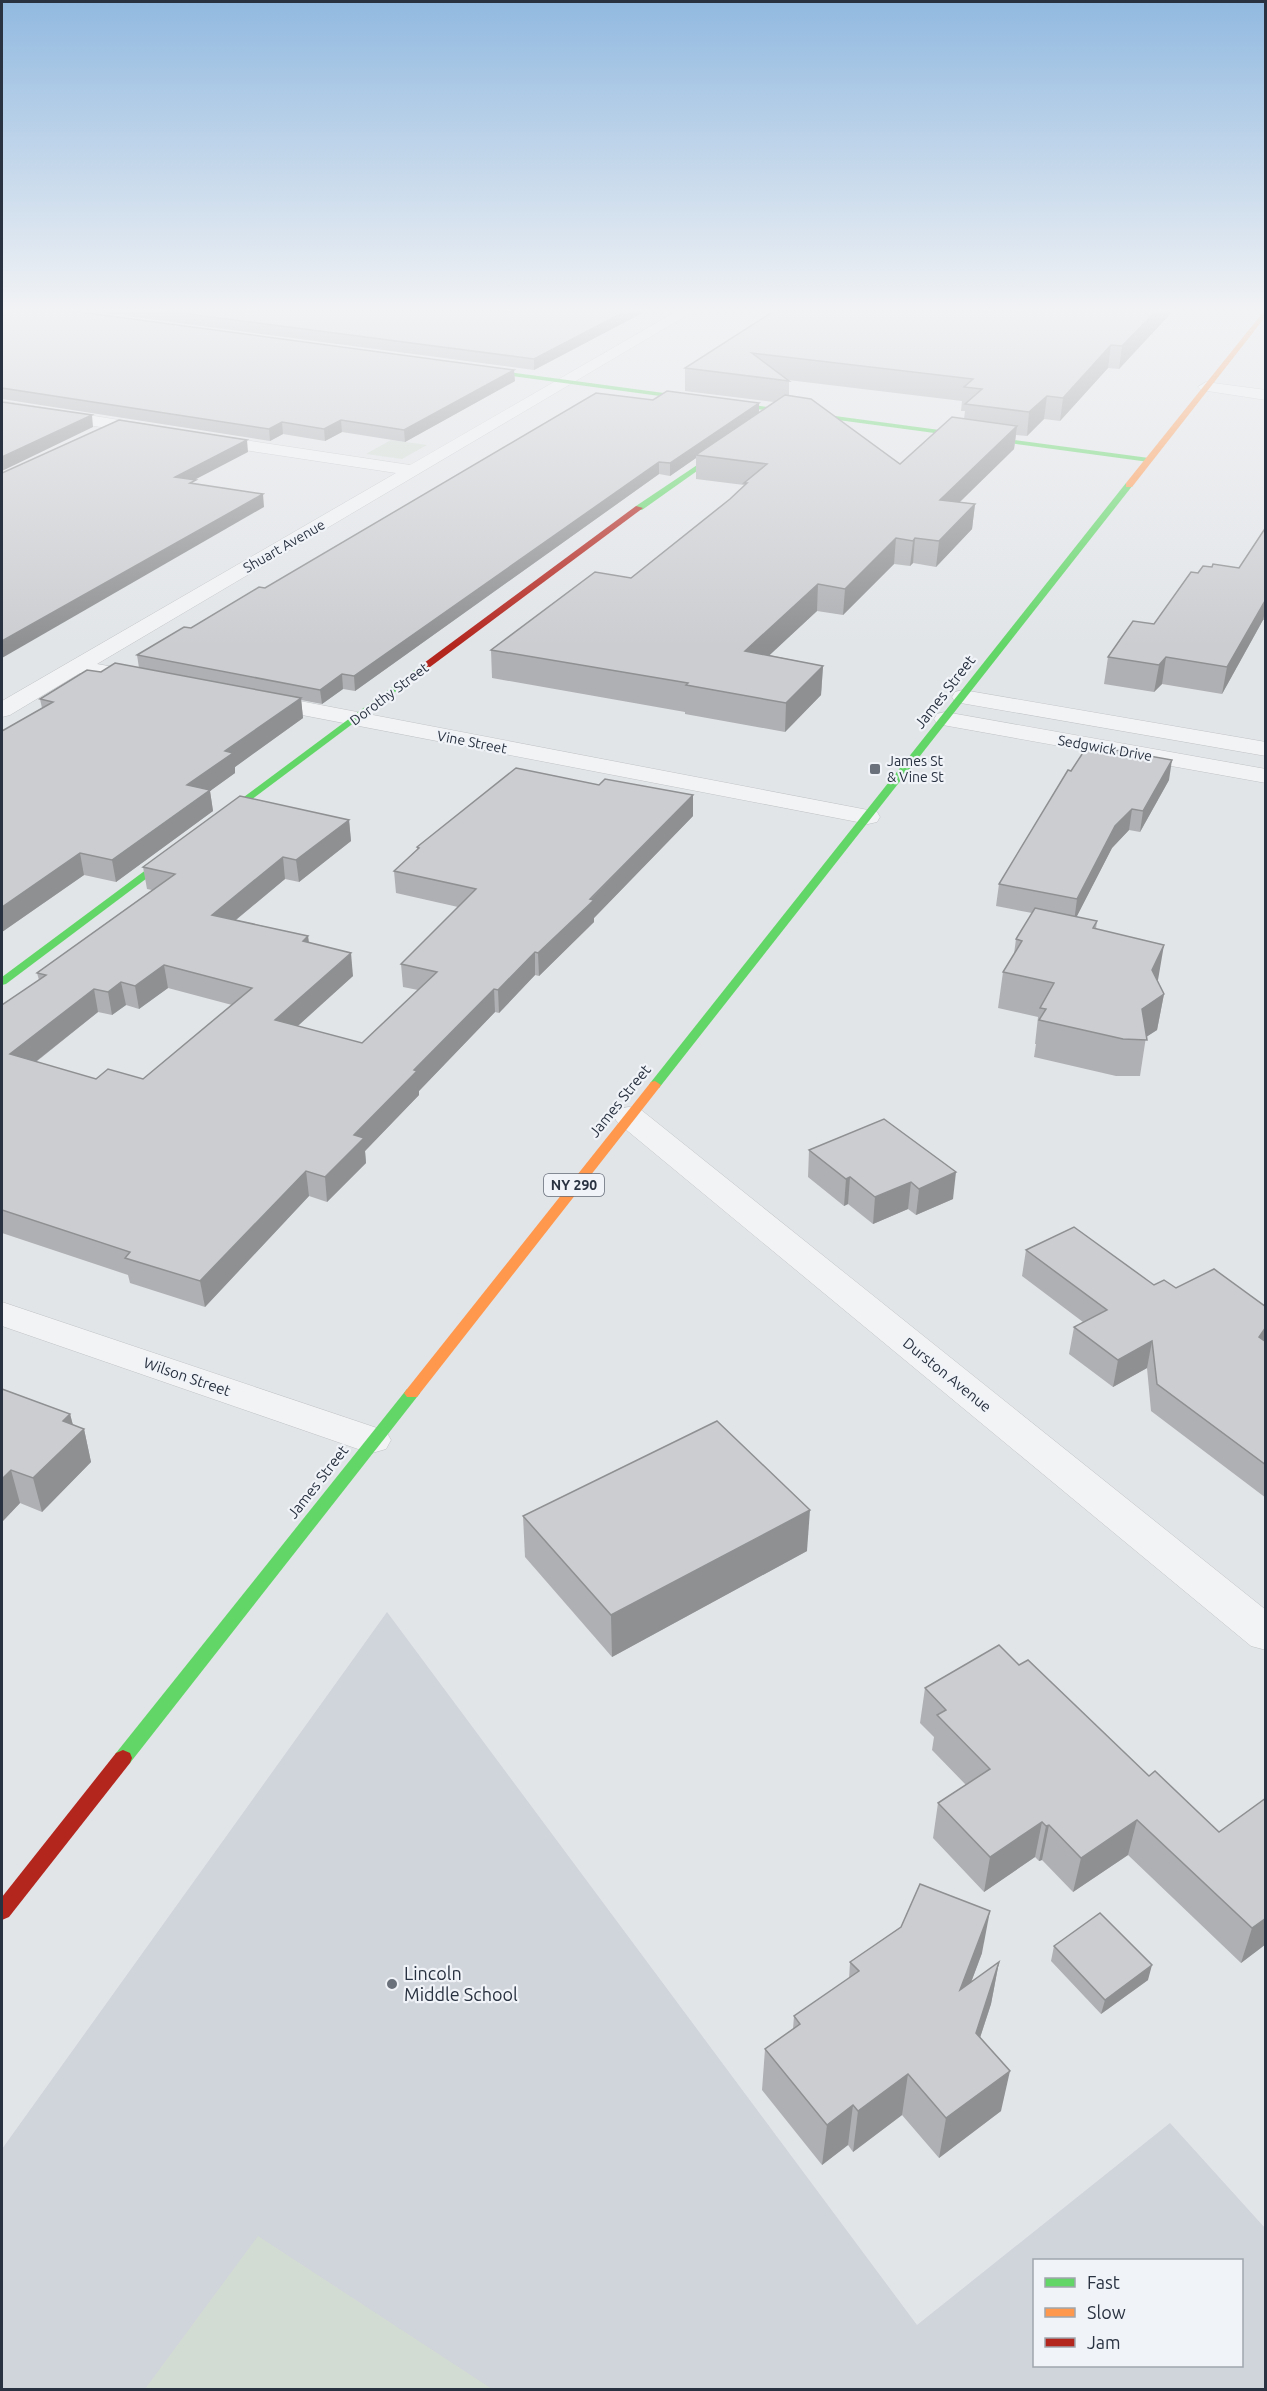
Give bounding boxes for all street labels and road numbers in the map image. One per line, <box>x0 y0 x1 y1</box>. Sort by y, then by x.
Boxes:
street label: Shuart Avenue <box>240 516 328 576</box>
street label: James Street <box>911 652 979 732</box>
street label: Dorothy Street <box>347 659 432 729</box>
street label: Vine Street <box>436 727 509 757</box>
street label: Sedgwick Drive <box>1057 732 1153 764</box>
street label: James Street <box>585 1061 654 1140</box>
road number: NY 290 <box>544 1174 604 1196</box>
street label: Durston Avenue <box>900 1334 995 1415</box>
street label: Wilson Street <box>141 1354 233 1399</box>
street label: James Street <box>284 1442 352 1522</box>

